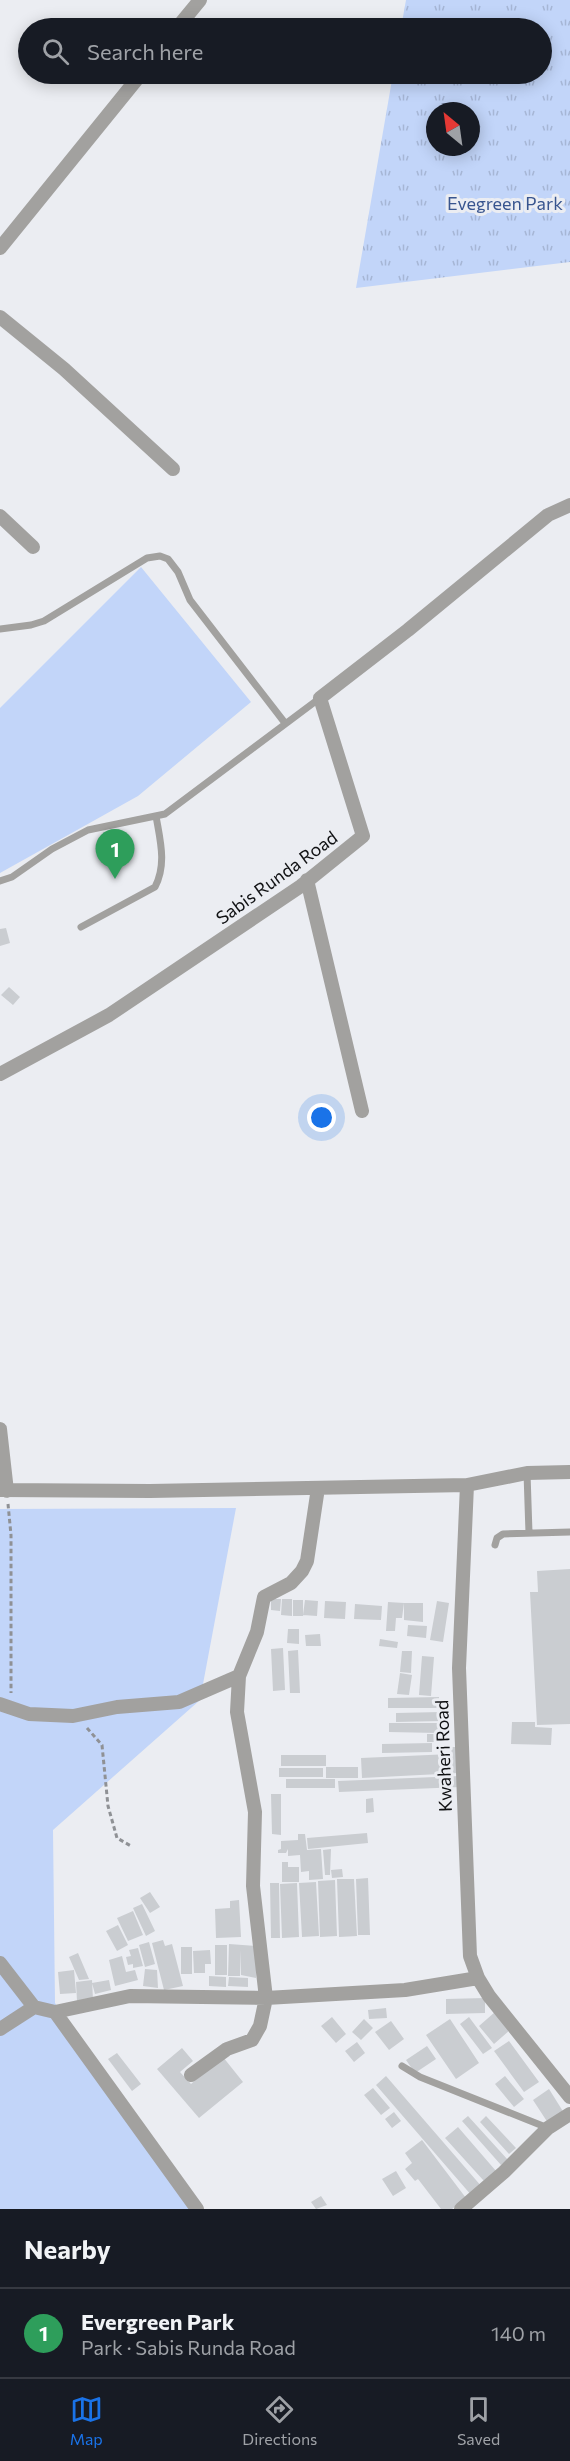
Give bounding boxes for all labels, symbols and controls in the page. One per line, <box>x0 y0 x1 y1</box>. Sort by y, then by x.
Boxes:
search box <box>18 18 552 84</box>
icon: search <box>39 35 72 68</box>
text: Search here <box>87 38 203 65</box>
north arrow <box>426 102 480 156</box>
park label: Evegreen Park <box>447 192 563 214</box>
street label: Sabis Runda Road <box>211 826 341 929</box>
pin: 1 <box>96 830 134 879</box>
your location <box>307 1103 336 1132</box>
street label: Kwaheri Road <box>430 1700 456 1813</box>
text: Nearby <box>24 2233 111 2264</box>
text: Evergreen Park <box>81 2308 234 2335</box>
text: 1 <box>39 2321 48 2345</box>
text: 140 m <box>491 2321 546 2345</box>
text: Park · Sabis Runda Road <box>81 2335 296 2359</box>
tab: Map <box>70 2393 103 2448</box>
tab: Directions <box>242 2393 317 2448</box>
tab: Saved <box>457 2393 500 2448</box>

